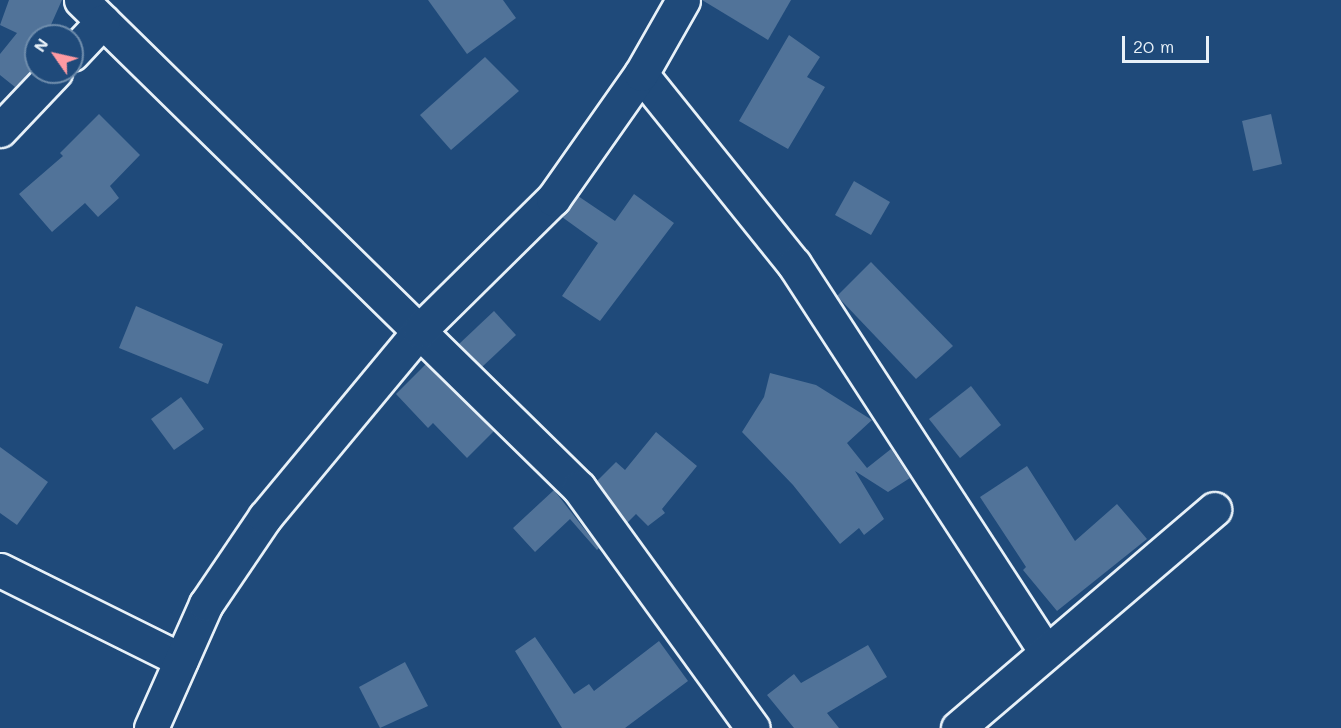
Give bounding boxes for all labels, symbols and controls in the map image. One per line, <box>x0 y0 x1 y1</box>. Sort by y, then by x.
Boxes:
north arrow <box>24 24 84 84</box>
scale bar <box>1125 24 1212 62</box>
text: N <box>28 34 52 56</box>
text: 20 m <box>1133 34 1174 58</box>

